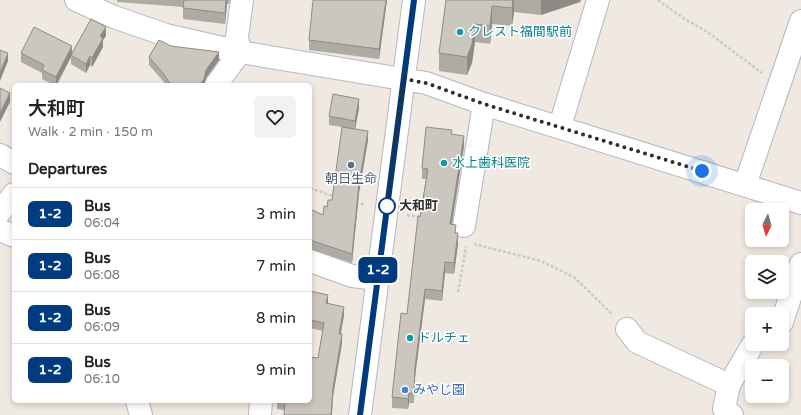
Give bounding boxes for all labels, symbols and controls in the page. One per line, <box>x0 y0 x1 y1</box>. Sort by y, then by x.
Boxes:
place label: クレスト福間駅前 <box>468 24 572 40</box>
marker: クレスト福間駅前 <box>455 27 465 37</box>
button: heart <box>254 96 296 138</box>
text: 大和町 <box>28 98 85 120</box>
text: Walk · 2 min · 150 m <box>28 124 153 140</box>
place label: 水上歯科医院 <box>452 155 530 171</box>
marker: 水上歯科医院 <box>439 158 449 168</box>
text: Departures <box>28 160 107 178</box>
marker: 朝日生命 <box>346 160 356 170</box>
your location <box>692 161 712 181</box>
place label: 朝日生命 <box>325 171 377 187</box>
text: Bus <box>84 197 111 215</box>
marker: 大和町 <box>378 197 396 215</box>
place label: 大和町 <box>399 198 438 214</box>
north arrow <box>745 203 789 247</box>
map controls <box>745 203 789 403</box>
text: 1-2 <box>38 205 62 222</box>
text: 3 min <box>256 205 296 223</box>
text: 06:04 <box>84 215 120 231</box>
text: Bus <box>84 249 111 267</box>
button: layers <box>745 255 789 299</box>
text: 1-2 <box>38 257 62 274</box>
text: 7 min <box>256 257 296 275</box>
line badge: 1-2 <box>355 257 401 283</box>
text: 1-2 <box>366 261 390 278</box>
text: 06:08 <box>84 267 120 283</box>
text: Bus <box>84 301 111 319</box>
button: + <box>745 307 789 351</box>
text: 1-2 <box>38 309 62 326</box>
text: 8 min <box>256 309 296 327</box>
text: 06:09 <box>84 319 120 335</box>
place label: ドルチェ <box>418 330 470 346</box>
marker: ドルチェ <box>405 333 415 343</box>
text: Bus <box>84 353 111 371</box>
button: − <box>745 359 789 403</box>
text: 1-2 <box>38 361 62 378</box>
text: 9 min <box>256 361 296 379</box>
text: 06:10 <box>84 371 120 387</box>
place label: みやじ園 <box>413 382 465 398</box>
marker: みやじ園 <box>400 385 410 395</box>

